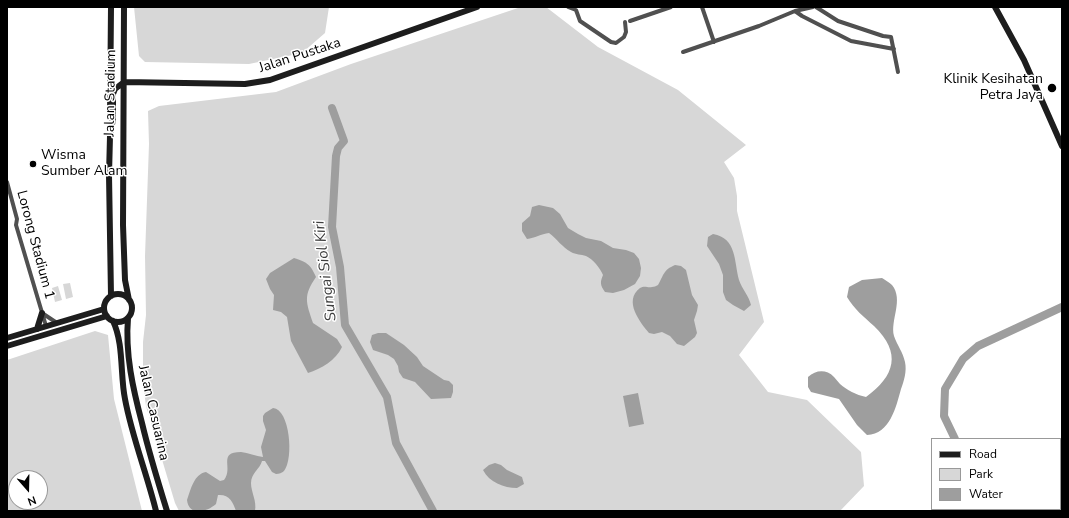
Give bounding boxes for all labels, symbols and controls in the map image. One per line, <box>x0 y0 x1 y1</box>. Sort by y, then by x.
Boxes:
street label: Jalan Pustaka <box>257 35 343 77</box>
street label: Jalan Stadium <box>102 49 120 137</box>
place label: Klinik Kesihatan Petra Jaya <box>943 72 1043 104</box>
marker: Klinik Kesihatan Petra Jaya <box>1046 82 1058 94</box>
place label: Wisma Sumber Alam <box>41 148 127 180</box>
marker: Wisma Sumber Alam <box>28 159 38 169</box>
street label: Lorong Stadium 1 <box>12 189 58 301</box>
water label: Sungai Siol Kiri <box>311 220 341 322</box>
street label: Jalan Casuarina <box>134 364 172 462</box>
legend <box>931 438 1061 510</box>
text: Road <box>969 446 997 462</box>
text: Park <box>969 466 993 482</box>
north arrow <box>8 470 48 510</box>
text: Water <box>969 486 1003 502</box>
text: N <box>26 492 38 509</box>

